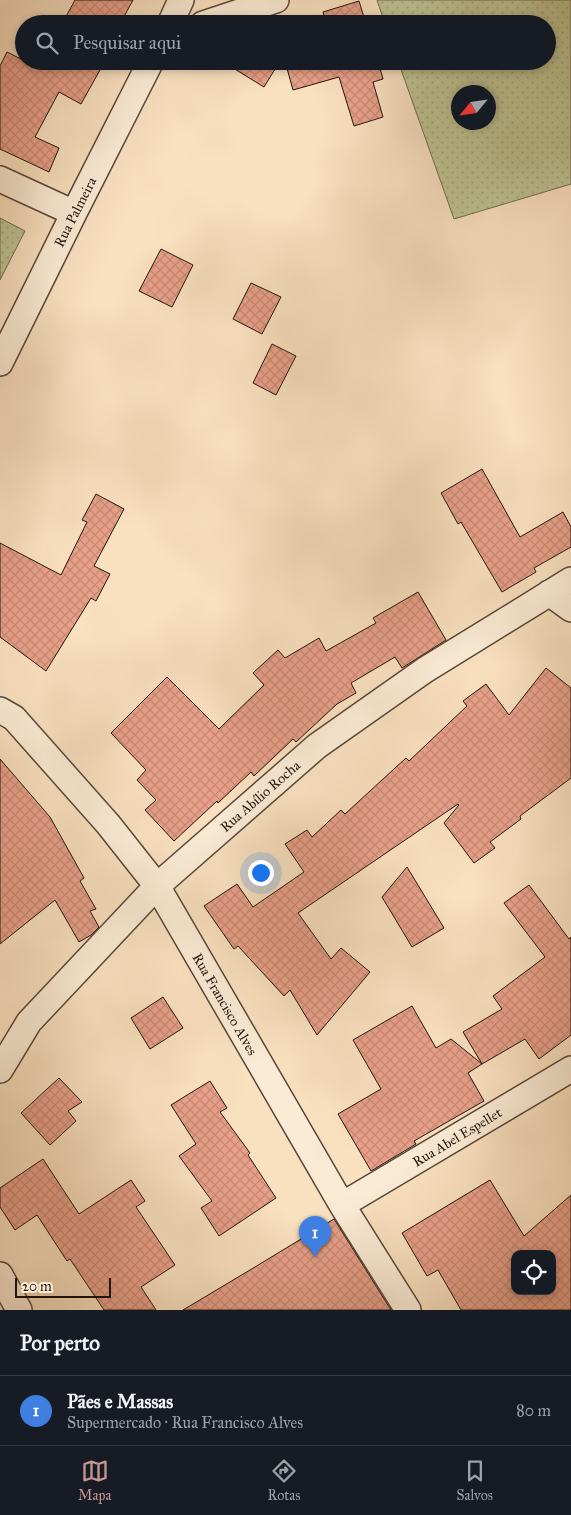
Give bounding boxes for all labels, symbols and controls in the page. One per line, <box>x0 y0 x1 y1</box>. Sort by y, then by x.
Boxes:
search box <box>15 15 556 70</box>
icon: search <box>33 29 61 57</box>
text: Pesquisar aqui <box>73 31 181 54</box>
north arrow <box>451 85 496 130</box>
street label: Rua Palmeira <box>51 174 100 250</box>
street label: Rua Abílio Rocha <box>217 757 304 836</box>
your location <box>248 860 274 886</box>
street label: Rua Francisco Alves <box>188 950 261 1058</box>
street label: Rua Abel Espellet <box>409 1104 505 1171</box>
pin: 1 <box>299 1216 331 1257</box>
map controls <box>511 1250 556 1295</box>
button: locate <box>511 1250 556 1295</box>
scale bar <box>15 1275 111 1298</box>
text: 20 m <box>22 1278 52 1295</box>
text: Por perto <box>20 1330 100 1356</box>
text: Pães e Massas <box>67 1390 173 1413</box>
text: 1 <box>33 1401 39 1420</box>
text: 80 m <box>516 1401 551 1420</box>
text: Supermercado · Rua Francisco Alves <box>67 1413 303 1432</box>
tab: Mapa <box>78 1457 111 1504</box>
tab: Rotas <box>267 1457 300 1504</box>
tab: Salvos <box>456 1457 493 1504</box>

